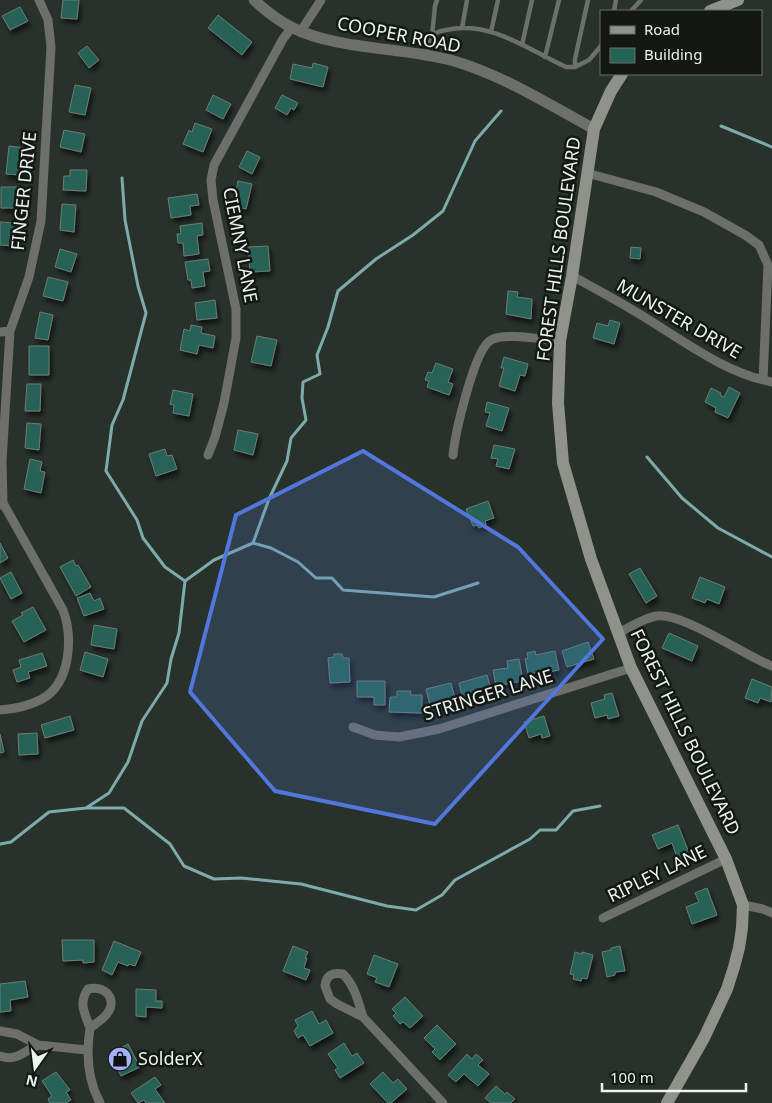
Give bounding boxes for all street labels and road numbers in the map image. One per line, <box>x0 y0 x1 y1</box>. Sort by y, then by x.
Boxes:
street label: COOPER ROAD <box>335 10 463 58</box>
street label: FINGER DRIVE <box>5 130 41 252</box>
street label: FOREST HILLS BOULEVARD <box>530 135 586 363</box>
street label: CIEMNY LANE <box>218 185 264 305</box>
street label: MUNSTER DRIVE <box>613 273 746 364</box>
street label: FOREST HILLS BOULEVARD <box>626 625 746 839</box>
street label: STRINGER LANE <box>420 663 556 725</box>
street label: RIPLEY LANE <box>603 839 710 907</box>

